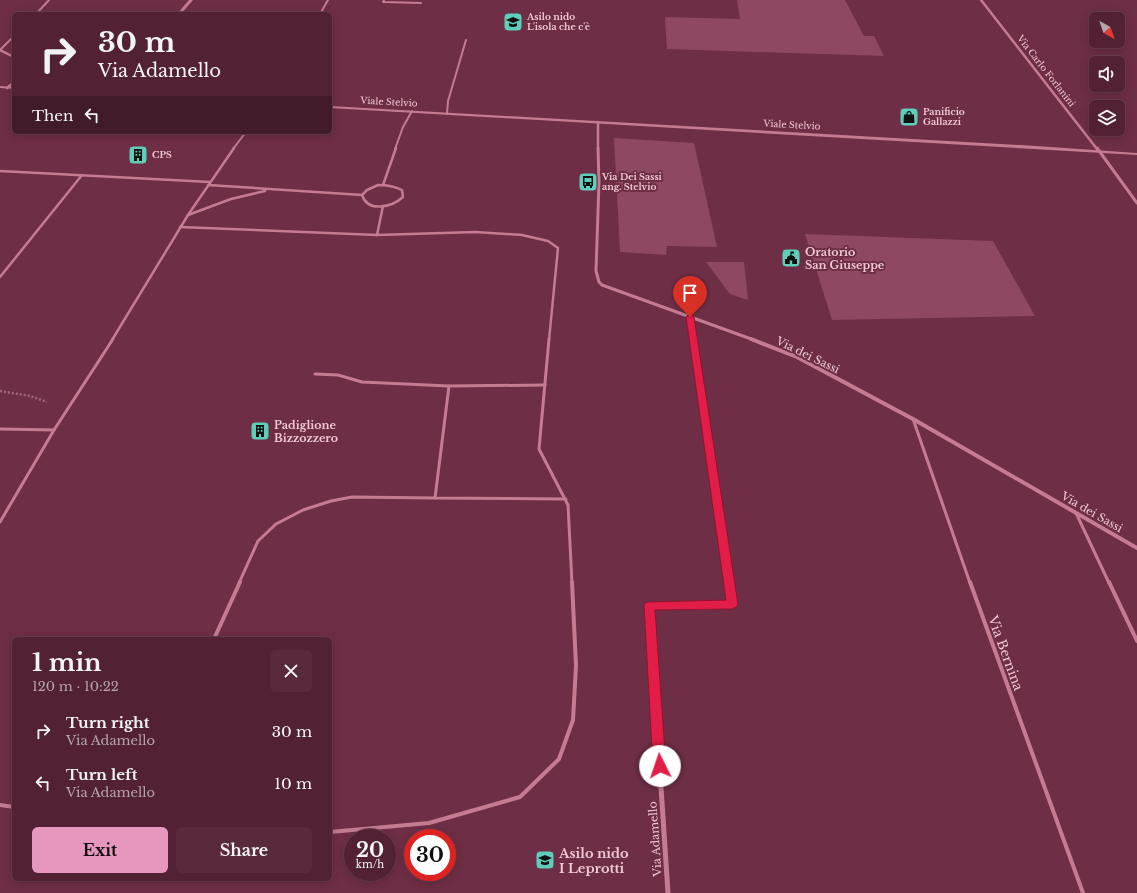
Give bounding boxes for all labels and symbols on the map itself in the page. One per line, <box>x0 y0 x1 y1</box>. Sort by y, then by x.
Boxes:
school or university icon: Asilo nido L'isola che c'è <box>502 11 524 33</box>
place label: Asilo nido L'isola che c'è <box>526 11 590 32</box>
north arrow <box>1089 12 1125 48</box>
street label: Via Carlo Forlanini <box>1014 32 1078 109</box>
street label: Viale Stelvio <box>359 94 418 108</box>
shop icon: Panificio Gallazzi <box>898 106 920 128</box>
place label: Panificio Gallazzi <box>923 106 965 127</box>
street label: Viale Stelvio <box>762 117 821 131</box>
building icon: CPS <box>127 144 149 166</box>
place label: CPS <box>152 149 172 160</box>
bus stop icon: Via Dei Sassi ang. Stelvio <box>577 171 599 193</box>
place label: Via Dei Sassi ang. Stelvio <box>601 171 663 192</box>
place label: Oratorio San Giuseppe <box>805 245 885 272</box>
public building icon: Oratorio San Giuseppe <box>780 247 802 269</box>
pin <box>673 276 707 317</box>
street label: Via dei Sassi <box>773 333 842 377</box>
place label: Padiglione Bizzozzero <box>274 418 338 445</box>
building icon: Padiglione Bizzozzero <box>249 420 271 442</box>
street label: Via dei Sassi <box>1058 488 1126 535</box>
street label: Via Bernina <box>984 612 1027 694</box>
position arrow <box>639 745 681 787</box>
street label: Via Adamello <box>645 801 665 878</box>
speed limit sign: 30 <box>404 829 456 881</box>
place label: Asilo nido I Leprotti <box>558 845 629 877</box>
school or university icon: Asilo nido I Leprotti <box>534 849 556 871</box>

